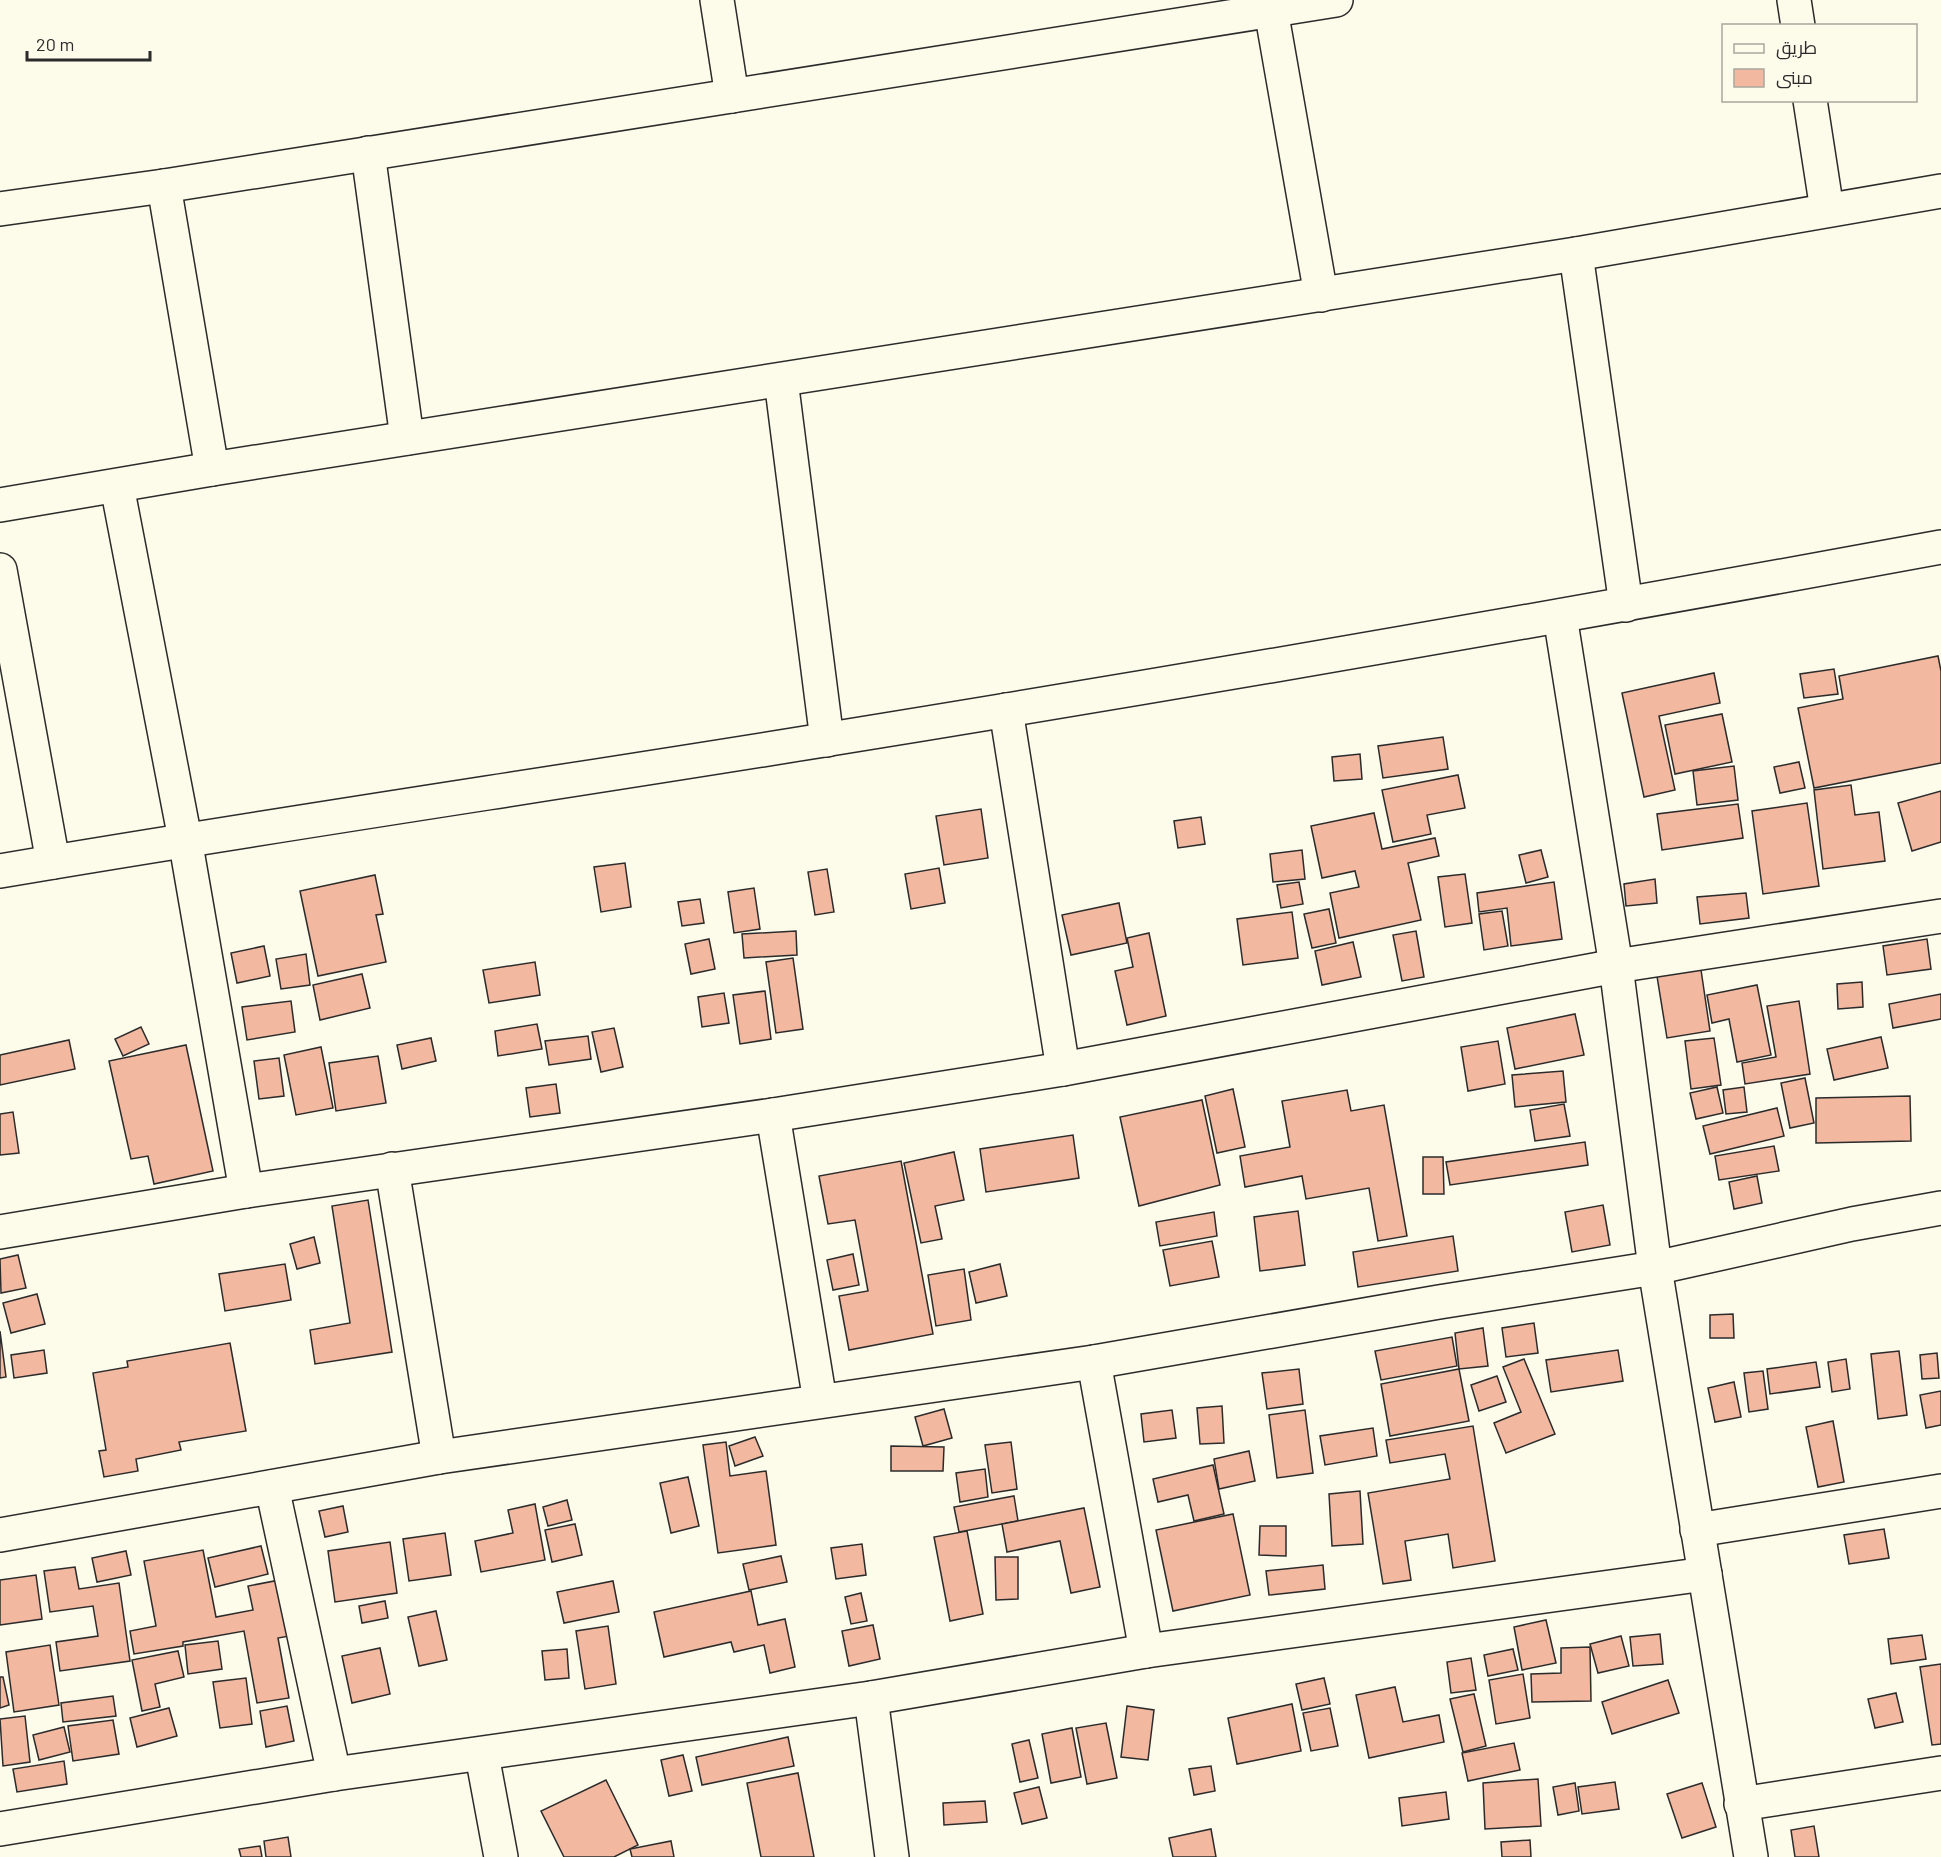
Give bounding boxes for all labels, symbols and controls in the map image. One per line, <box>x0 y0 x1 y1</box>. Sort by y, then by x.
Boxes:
scale bar <box>27 24 150 62</box>
legend <box>1722 24 1917 102</box>
text: 20 m <box>36 33 74 55</box>
text: طريق <box>1776 36 1817 60</box>
text: مبنى <box>1776 66 1813 89</box>

